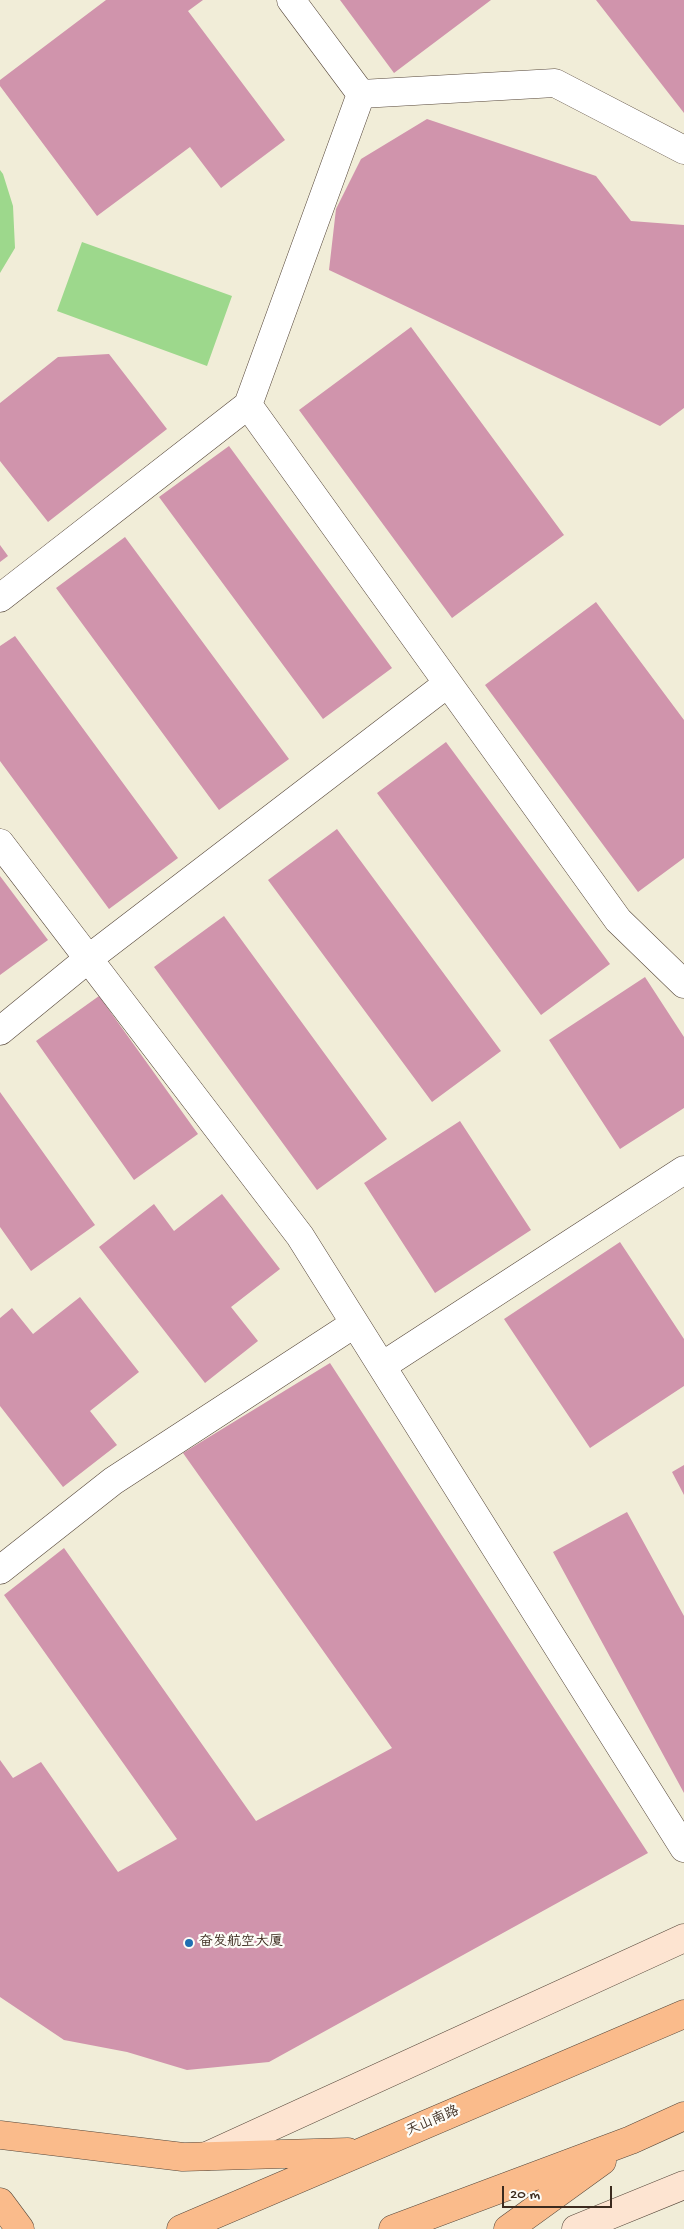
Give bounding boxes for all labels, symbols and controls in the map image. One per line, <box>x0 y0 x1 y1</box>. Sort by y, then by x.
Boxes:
place label: 奋发航空大厦 <box>199 1935 283 1951</box>
marker: 奋发航空大厦 <box>183 1937 195 1949</box>
street label: 天山南路 <box>404 2103 462 2141</box>
scale bar <box>504 2176 614 2208</box>
text: 20 m <box>510 2186 540 2204</box>

